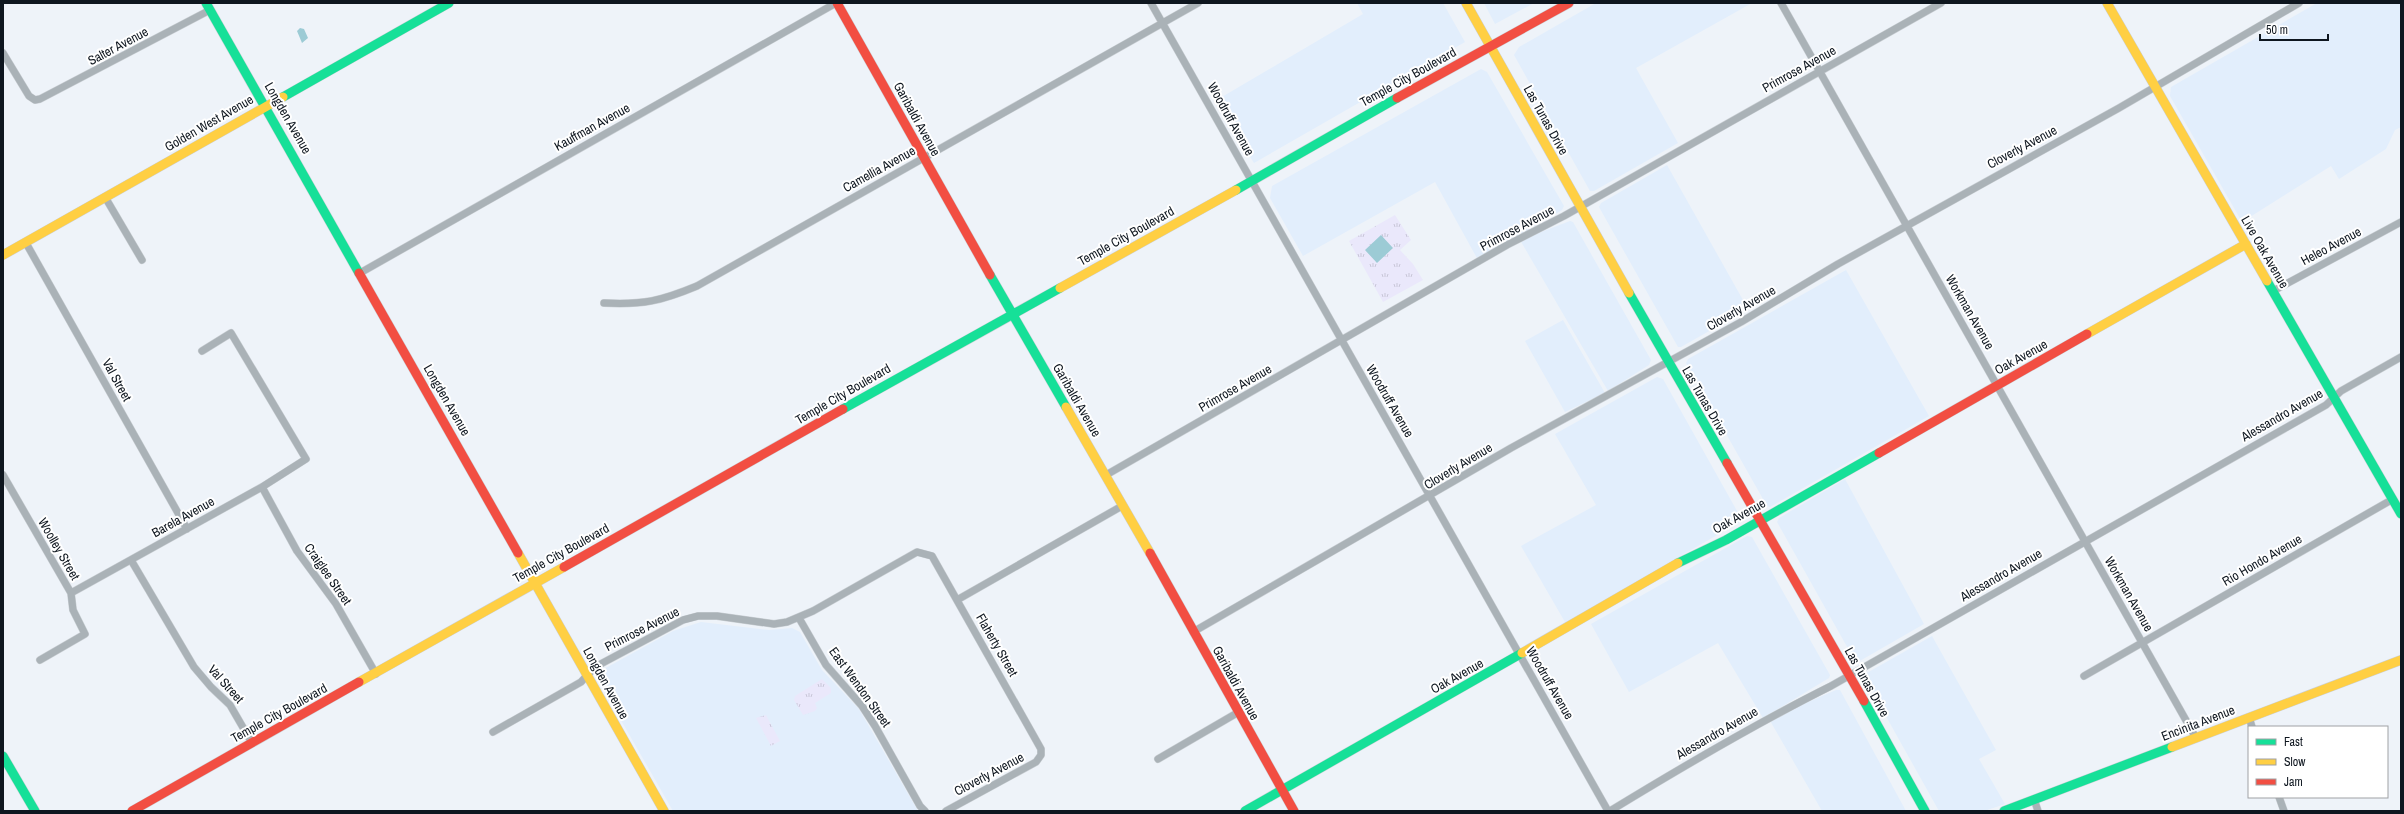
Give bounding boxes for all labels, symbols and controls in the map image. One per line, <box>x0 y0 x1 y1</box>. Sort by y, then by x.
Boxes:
scale bar <box>2260 16 2328 42</box>
text: 50 m <box>2266 22 2288 38</box>
street label: Salter Avenue <box>85 23 151 69</box>
street label: Primrose Avenue <box>1759 42 1839 96</box>
street label: Temple City Boulevard <box>1357 44 1459 110</box>
street label: Longden Avenue <box>261 79 315 157</box>
street label: Garibaldi Avenue <box>890 79 944 159</box>
street label: Woodruff Avenue <box>1204 79 1258 159</box>
street label: Las Tunas Drive <box>1520 82 1572 158</box>
street label: Golden West Avenue <box>162 91 257 155</box>
street label: Kauffman Avenue <box>551 99 633 155</box>
street label: Cloverly Avenue <box>1984 121 2060 173</box>
street label: Camellia Avenue <box>840 142 918 196</box>
street label: Primrose Avenue <box>1477 201 1557 255</box>
street label: Temple City Boulevard <box>1075 203 1177 269</box>
street label: Live Oak Avenue <box>2237 213 2293 291</box>
street label: Heleo Avenue <box>2298 223 2364 269</box>
street label: Workman Avenue <box>1942 271 1998 353</box>
street label: Cloverly Avenue <box>1703 281 1779 335</box>
street label: Oak Avenue <box>1992 335 2051 378</box>
street label: Val Street <box>98 356 136 404</box>
street label: Temple City Boulevard <box>792 360 894 428</box>
street label: Garibaldi Avenue <box>1049 360 1105 440</box>
street label: Primrose Avenue <box>1195 360 1275 416</box>
street label: Longden Avenue <box>420 361 474 439</box>
street label: Woodruff Avenue <box>1362 362 1418 440</box>
street label: Las Tunas Drive <box>1678 363 1732 439</box>
street label: Alessandro Avenue <box>2237 385 2326 446</box>
street label: Cloverly Avenue <box>1421 439 1495 493</box>
street label: Barela Avenue <box>149 493 217 541</box>
street label: Oak Avenue <box>1710 494 1769 537</box>
street label: Woolley Street <box>34 515 84 583</box>
street label: Temple City Boulevard <box>510 520 612 586</box>
street label: Rio Hondo Avenue <box>2219 530 2305 590</box>
street label: Craiglee Street <box>300 540 356 608</box>
street label: Alessandro Avenue <box>1956 545 2045 606</box>
street label: Workman Avenue <box>2101 553 2157 635</box>
street label: Primrose Avenue <box>602 603 682 655</box>
street label: Flaherty Street <box>972 610 1022 680</box>
street label: East Wendon Street <box>825 643 895 731</box>
street label: Garibaldi Avenue <box>1209 643 1263 723</box>
street label: Longden Avenue <box>579 644 633 722</box>
street label: Woodruff Avenue <box>1522 644 1578 722</box>
street label: Las Tunas Drive <box>1841 644 1893 720</box>
street label: Oak Avenue <box>1428 654 1487 697</box>
street label: Val Street <box>204 661 248 707</box>
street label: Temple City Boulevard <box>228 680 330 746</box>
street label: Encinita Avenue <box>2159 701 2237 745</box>
street label: Alessandro Avenue <box>1672 703 1761 764</box>
legend <box>2248 726 2388 798</box>
text: Fast <box>2284 734 2303 750</box>
street label: Cloverly Avenue <box>951 748 1027 800</box>
text: Slow <box>2284 754 2306 770</box>
text: Jam <box>2284 774 2303 790</box>

